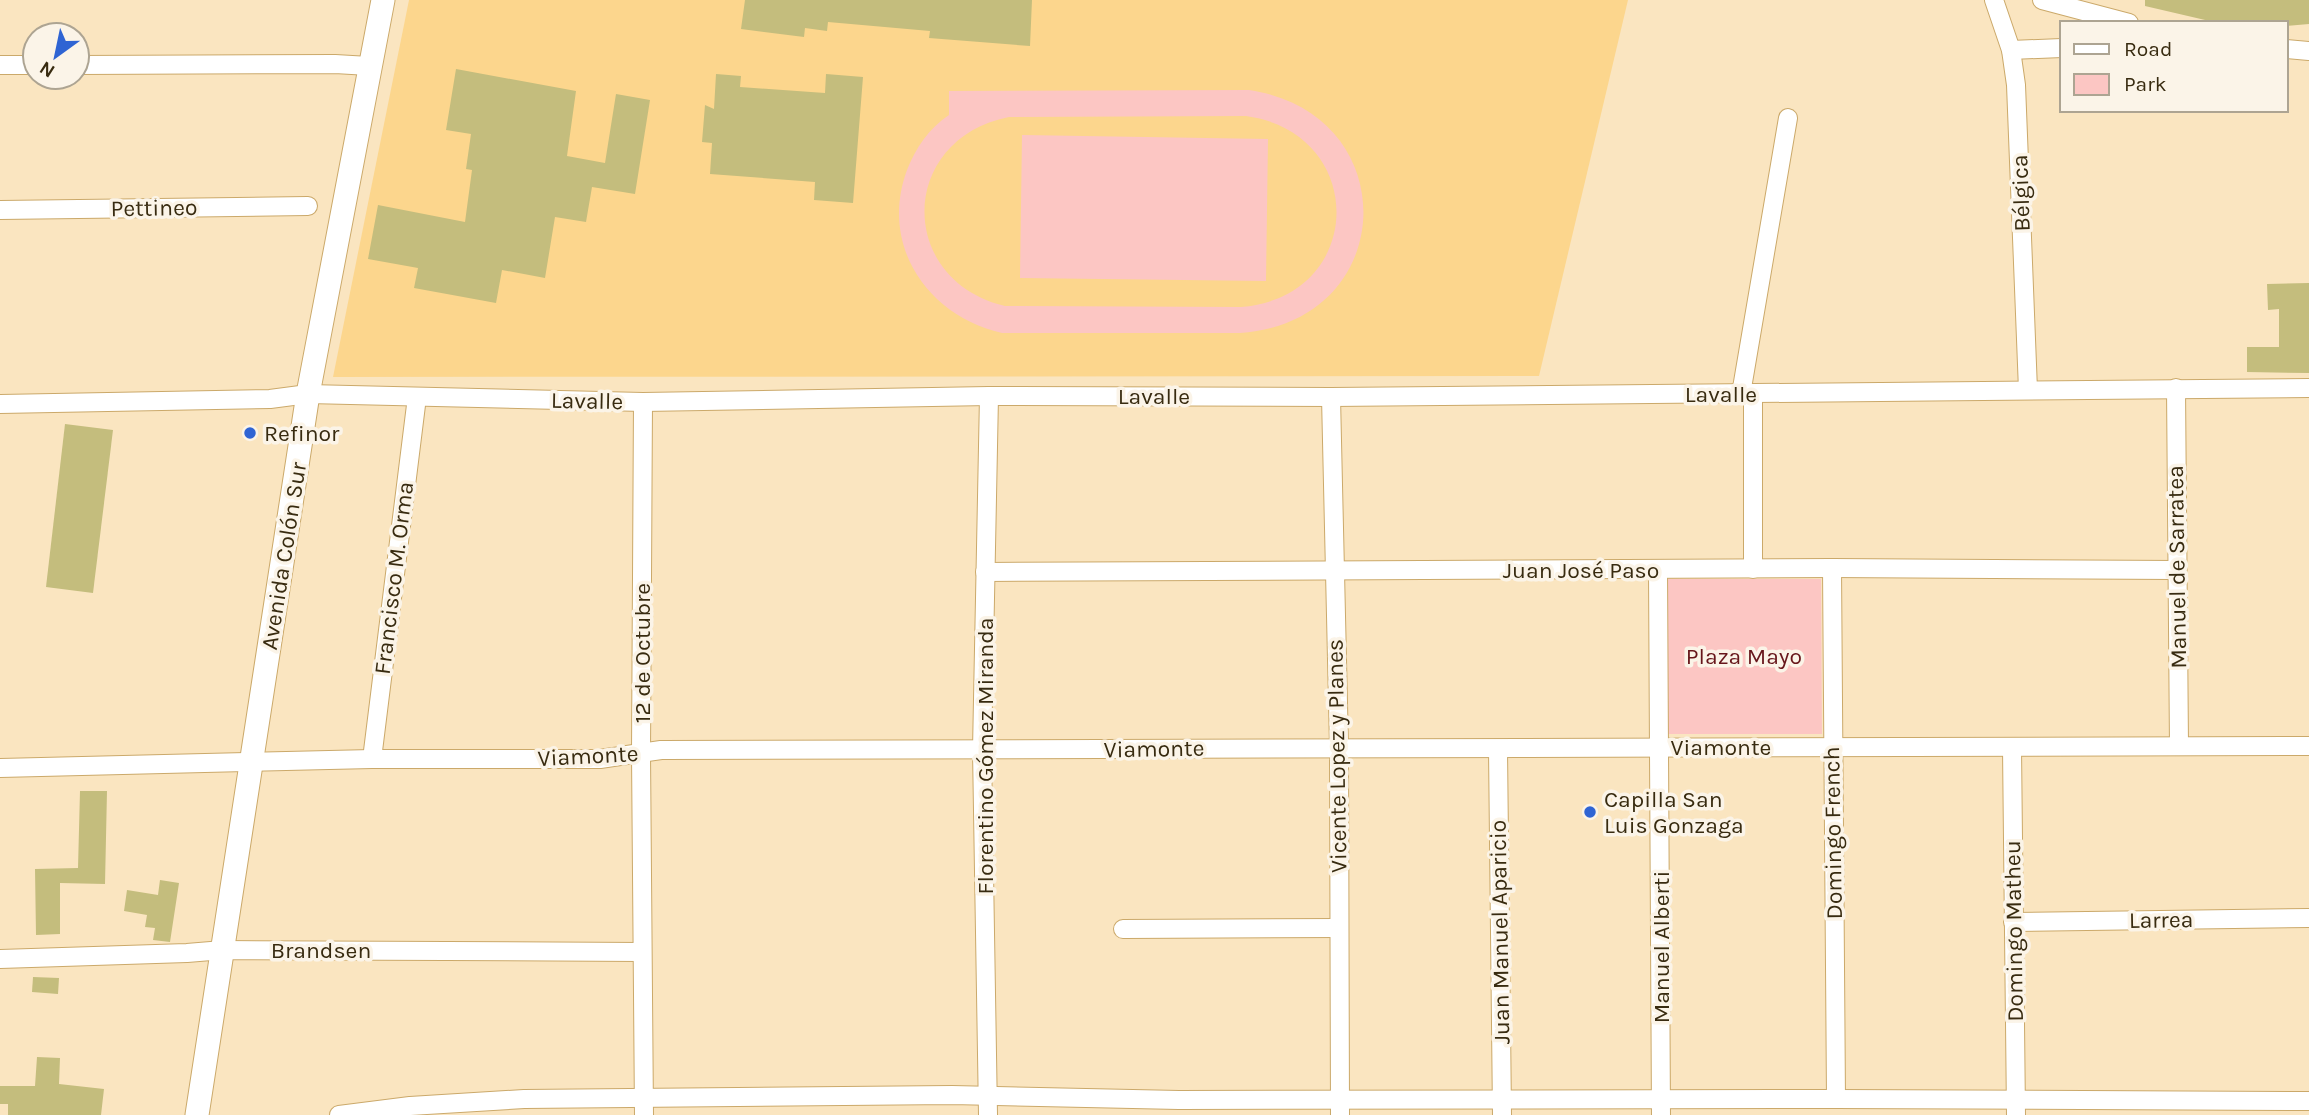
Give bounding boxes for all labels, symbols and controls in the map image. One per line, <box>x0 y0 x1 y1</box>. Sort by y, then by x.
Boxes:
north arrow <box>21 21 91 91</box>
legend <box>2060 21 2288 112</box>
text: Road <box>2124 37 2172 61</box>
text: N <box>36 56 59 82</box>
text: Park <box>2124 72 2167 96</box>
street label: Bélgica <box>2006 154 2036 232</box>
street label: Pettineo <box>110 194 198 222</box>
street label: Lavalle <box>1685 381 1757 408</box>
street label: Lavalle <box>1118 383 1190 410</box>
street label: Lavalle <box>551 387 623 415</box>
place label: Refinor <box>264 420 340 447</box>
marker: Refinor <box>242 425 258 441</box>
street label: Avenida Colón Sur <box>256 460 312 652</box>
street label: Manuel de Sarratea <box>2162 465 2192 669</box>
street label: Francisco M. Orma <box>369 480 419 676</box>
street label: Juan José Paso <box>1503 557 1659 584</box>
street label: 12 de Octubre <box>629 583 656 723</box>
street label: Florentino Gómez Miranda <box>972 617 999 895</box>
street label: Vicente Lopez y Planes <box>1321 639 1353 873</box>
park label: Plaza Mayo <box>1686 643 1802 670</box>
street label: Viamonte <box>1671 734 1771 761</box>
street label: Viamonte <box>1103 735 1205 763</box>
street label: Viamonte <box>537 740 639 772</box>
street label: Domingo French <box>1818 746 1848 920</box>
place label: Capilla San Luis Gonzaga <box>1604 786 1744 839</box>
marker: Capilla San Luis Gonzaga <box>1582 804 1598 820</box>
street label: Juan Manuel Aparicio <box>1485 819 1515 1045</box>
street label: Domingo Matheu <box>1999 840 2029 1022</box>
street label: Manuel Alberti <box>1648 871 1675 1023</box>
street label: Larrea <box>2129 906 2193 934</box>
street label: Brandsen <box>271 937 371 964</box>

